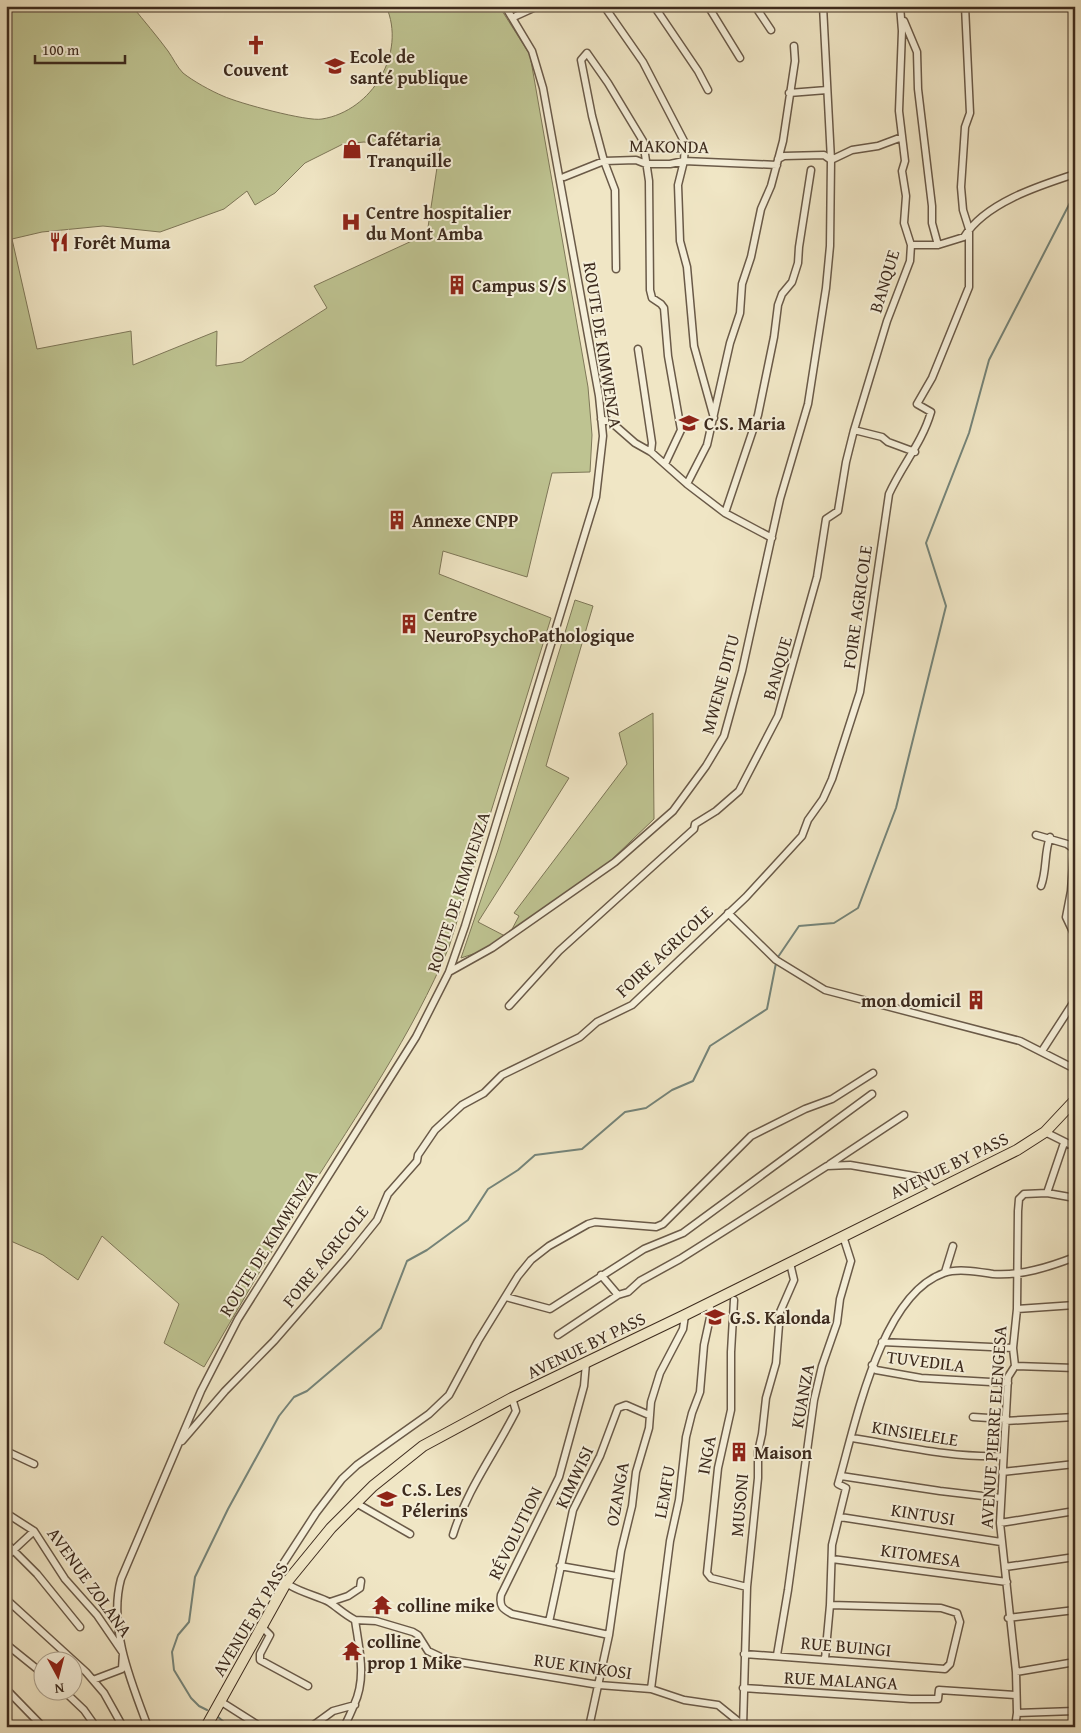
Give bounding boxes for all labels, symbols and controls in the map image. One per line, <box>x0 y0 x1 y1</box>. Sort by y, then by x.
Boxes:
scale bar <box>35 32 125 64</box>
church icon: Couvent <box>245 34 267 56</box>
text: 100 m <box>42 39 80 60</box>
place label: Ecole de santé publique <box>350 43 468 91</box>
school or university icon: Ecole de santé publique <box>324 55 346 77</box>
place label: Couvent <box>223 56 289 83</box>
place label: Cafétaria Tranquille <box>367 126 452 174</box>
street label: MAKONDA <box>629 132 709 160</box>
shop icon: Cafétaria Tranquille <box>341 138 363 160</box>
place label: Centre hospitalier du Mont Amba <box>366 199 512 247</box>
hospital icon: Centre hospitalier du Mont Amba <box>340 211 362 233</box>
place label: Forêt Muma <box>74 229 171 256</box>
restaurant icon: Forêt Muma <box>48 231 70 253</box>
street label: BANQUE <box>862 246 906 316</box>
street label: ROUTE DE KIMWENZA <box>577 260 629 430</box>
place label: Campus S/S <box>472 272 567 299</box>
building icon: Campus S/S <box>446 274 468 296</box>
place label: C.S. Maria <box>704 410 786 437</box>
school or university icon: C.S. Maria <box>678 412 700 434</box>
place label: Annexe CNPP <box>412 507 519 534</box>
building icon: Annexe CNPP <box>386 509 408 531</box>
street label: FOIRE AGRICOLE <box>835 544 879 670</box>
place label: Centre NeuroPsychoPathologique <box>424 601 635 649</box>
building icon: Centre NeuroPsychoPathologique <box>398 613 420 635</box>
street label: MWENE DITU <box>694 631 746 737</box>
street label: BANQUE <box>755 633 799 703</box>
street label: ROUTE DE KIMWENZA <box>419 808 497 976</box>
street label: FOIRE AGRICOLE <box>609 899 719 1003</box>
place label: mon domicil <box>861 987 961 1014</box>
building icon: mon domicil <box>965 989 987 1011</box>
street label: AVENUE BY PASS <box>885 1124 1013 1205</box>
street label: ROUTE DE KIMWENZA <box>212 1165 324 1321</box>
street label: FOIRE AGRICOLE <box>275 1199 375 1313</box>
street label: AVENUE BY PASS <box>522 1304 650 1385</box>
place label: G.S. Kalonda <box>730 1304 831 1331</box>
school or university icon: G.S. Kalonda <box>704 1306 726 1328</box>
street label: AVENUE PIERRE ELENGESA <box>972 1325 1014 1529</box>
street label: TUVEDILA <box>885 1343 967 1379</box>
street label: KUANZA <box>783 1362 821 1430</box>
street label: KINSIELELE <box>870 1413 960 1453</box>
street label: INGA <box>689 1433 723 1476</box>
place label: Maison <box>754 1439 813 1466</box>
street label: KIMWISI <box>548 1441 600 1513</box>
building icon: Maison <box>728 1441 750 1463</box>
street label: OZANGA <box>598 1460 636 1528</box>
street label: LEMFU <box>646 1463 682 1521</box>
street label: MUSONI <box>723 1472 755 1538</box>
place label: C.S. Les Pélerins <box>402 1476 468 1524</box>
street label: RÉVOLUTION <box>481 1482 549 1584</box>
school or university icon: C.S. Les Pélerins <box>376 1488 398 1510</box>
street label: KINTUSI <box>889 1496 957 1532</box>
street label: AVENUE ZOLANA <box>41 1521 139 1643</box>
street label: KITOMESA <box>879 1536 963 1574</box>
street label: AVENUE BY PASS <box>205 1557 295 1681</box>
place label: colline mike <box>397 1592 495 1619</box>
temple icon: colline mike <box>371 1594 393 1616</box>
place label: colline prop 1 Mike <box>367 1628 462 1676</box>
street label: RUE BUINGI <box>800 1629 892 1663</box>
temple icon: colline prop 1 Mike <box>341 1640 363 1662</box>
street label: RUE KINKOSI <box>532 1646 634 1686</box>
north arrow <box>32 1650 82 1700</box>
street label: RUE MALANGA <box>783 1664 899 1696</box>
text: N <box>53 1678 65 1699</box>

